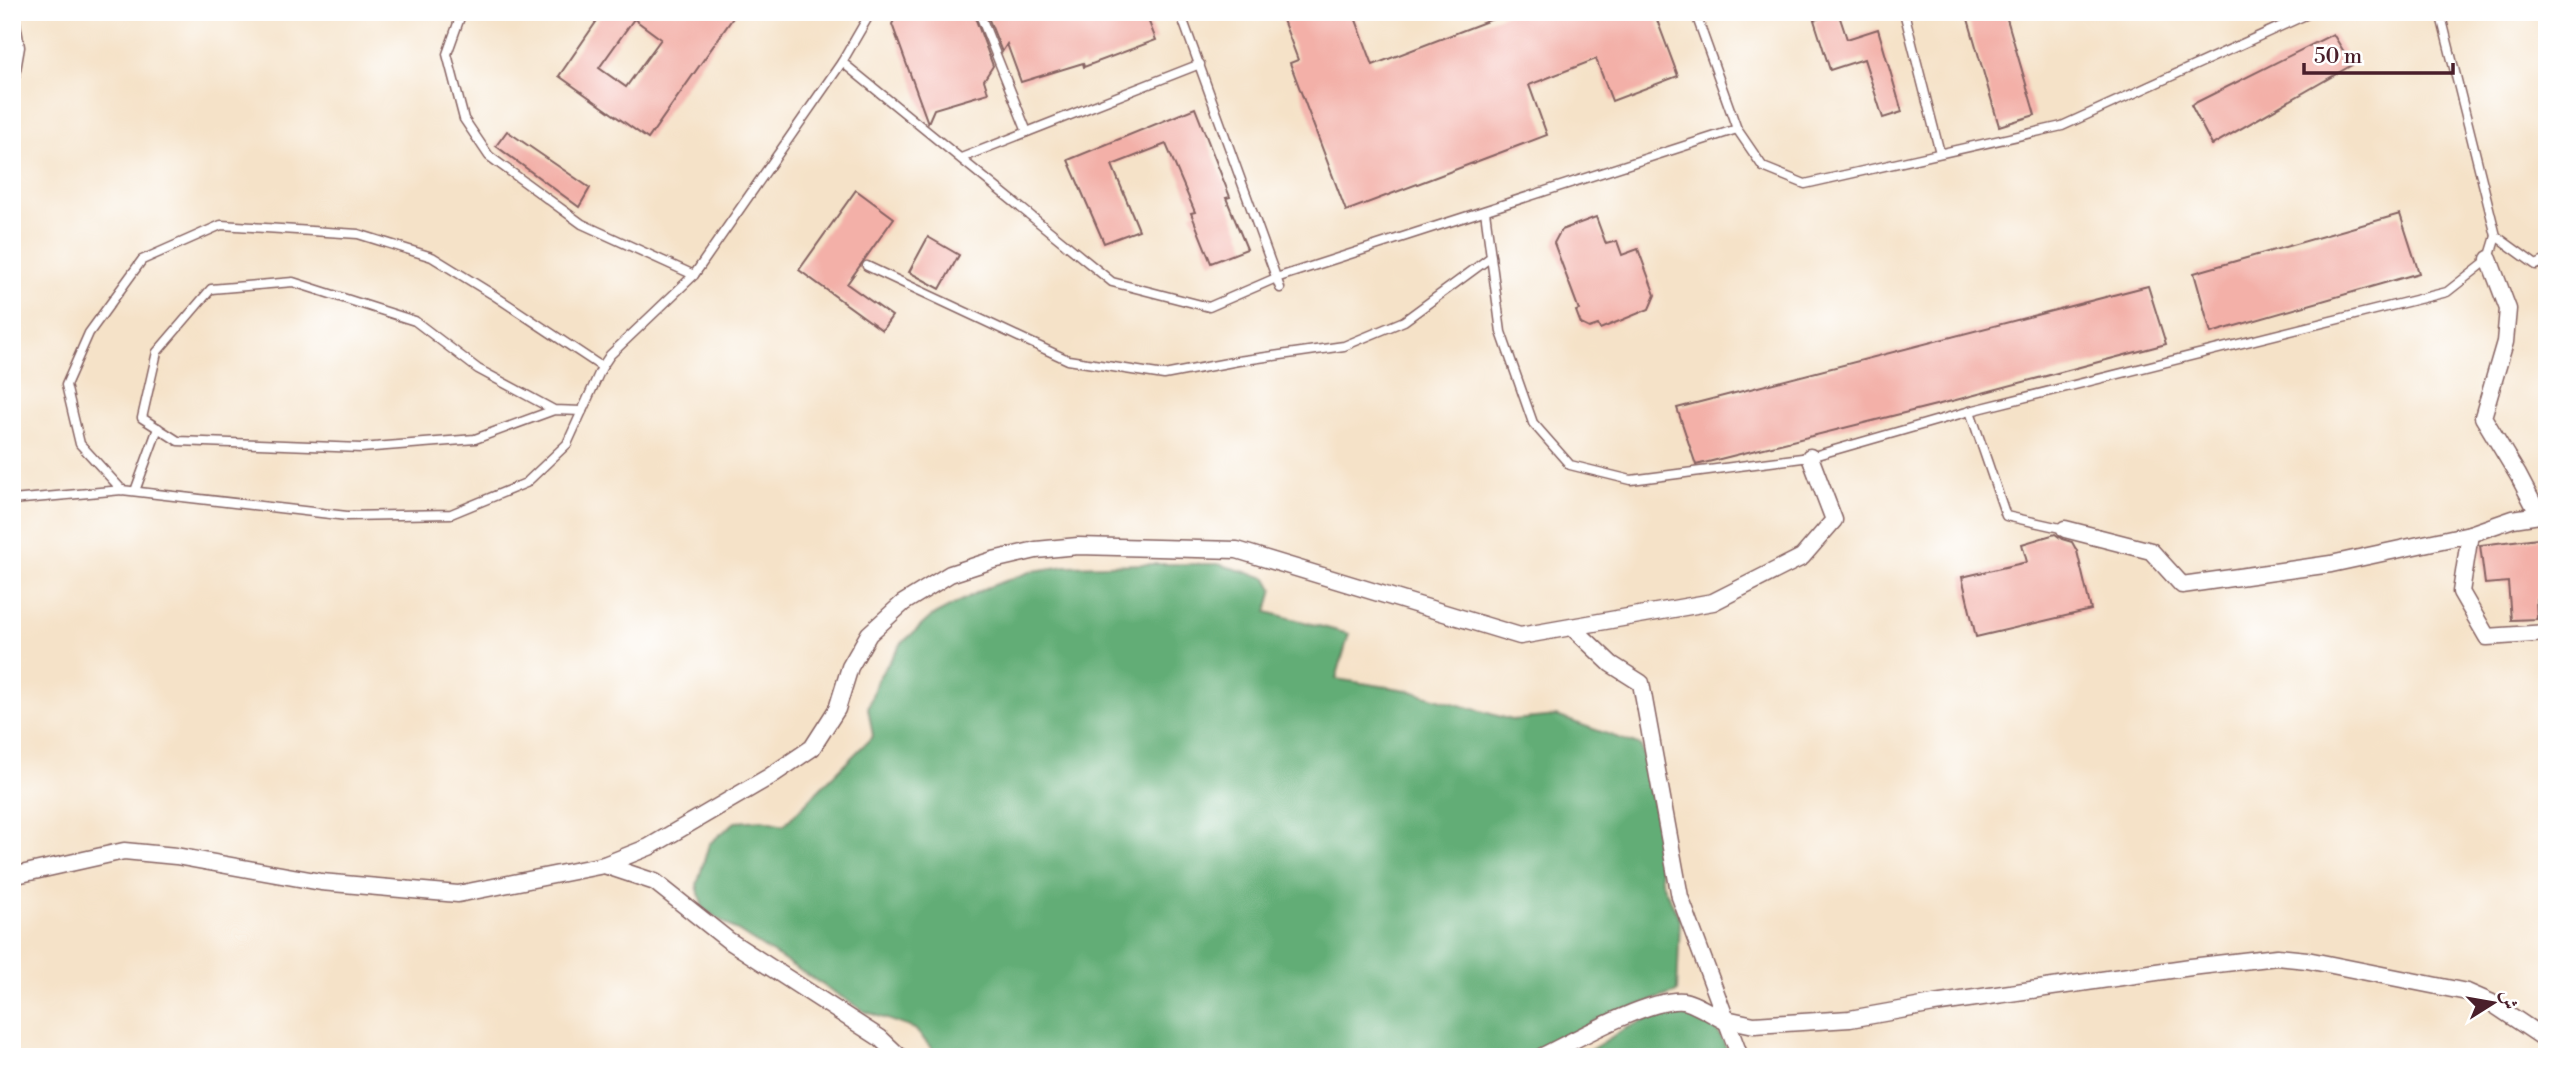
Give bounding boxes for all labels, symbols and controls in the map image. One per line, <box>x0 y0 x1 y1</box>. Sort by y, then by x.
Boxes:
scale bar <box>2304 32 2452 76</box>
text: 50 m <box>2314 44 2362 70</box>
north arrow <box>2458 968 2528 1038</box>
text: ش <box>2495 988 2522 1011</box>

